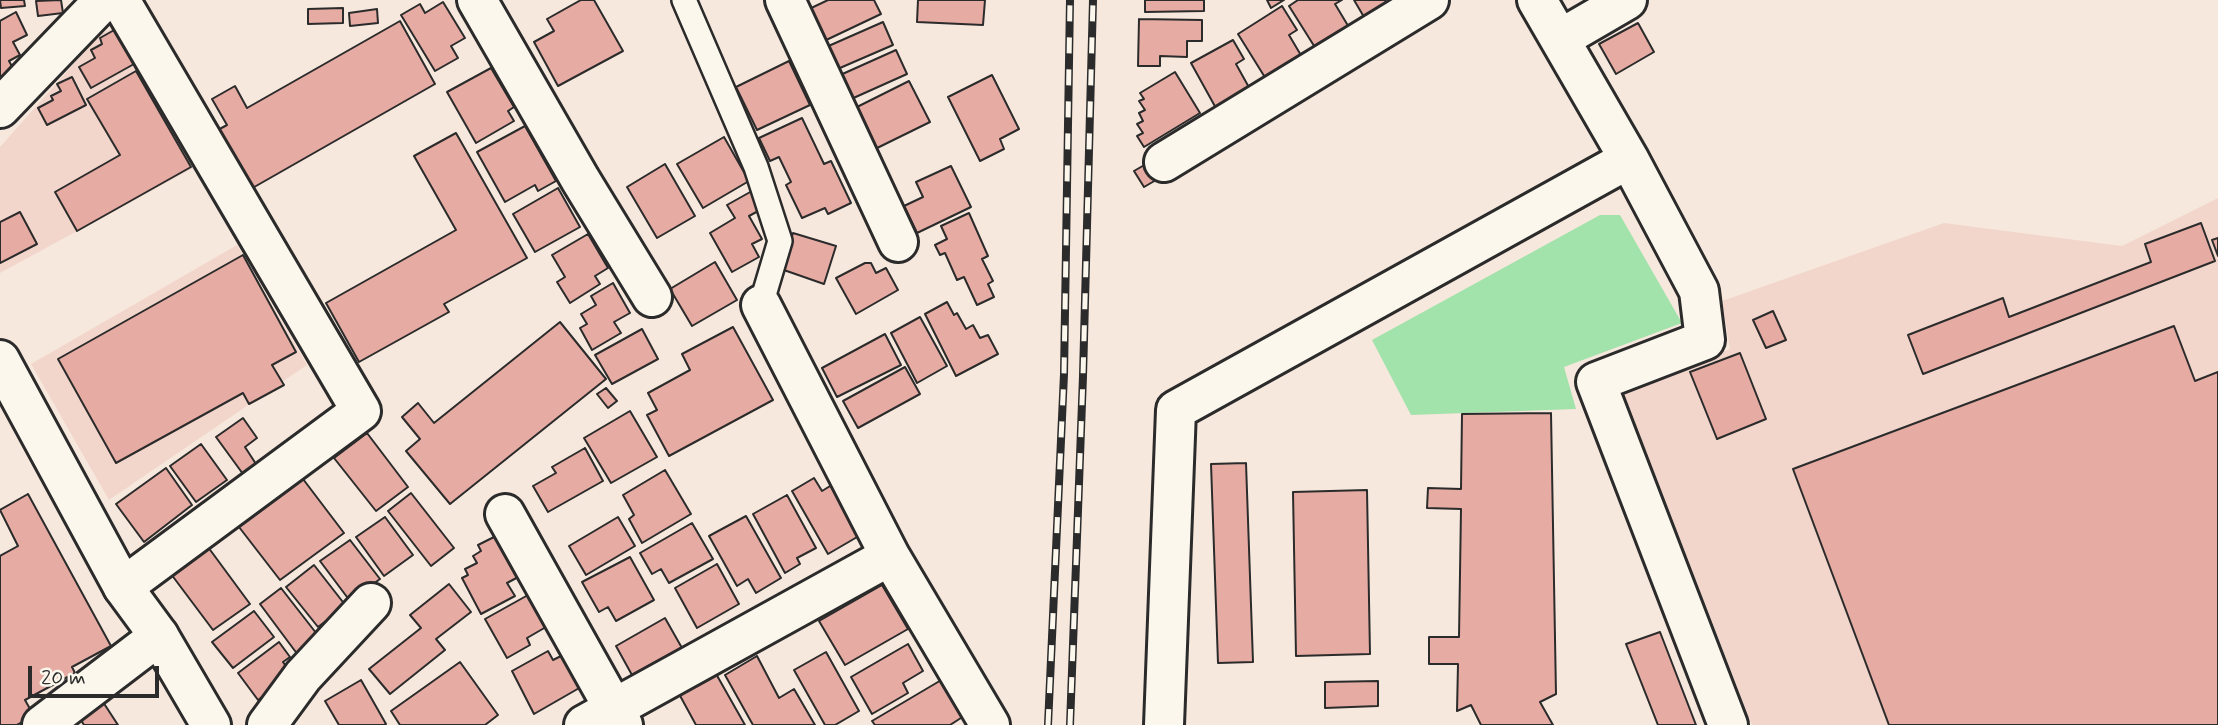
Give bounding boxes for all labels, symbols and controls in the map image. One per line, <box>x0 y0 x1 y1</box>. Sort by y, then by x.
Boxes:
scale bar <box>32 652 163 696</box>
text: 20 m <box>41 664 86 692</box>

